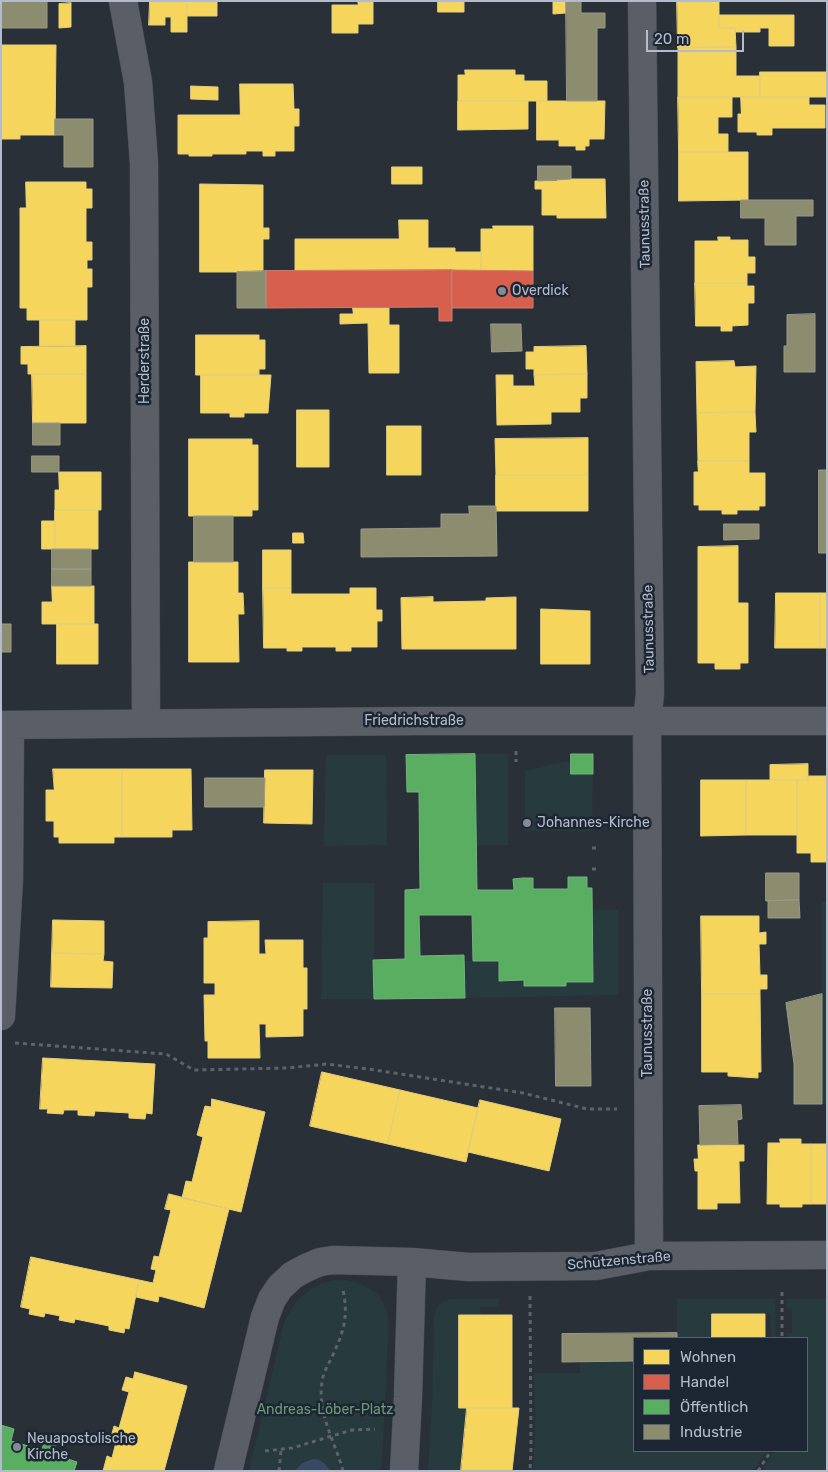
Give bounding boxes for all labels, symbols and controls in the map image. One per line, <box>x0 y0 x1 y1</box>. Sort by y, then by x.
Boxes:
scale bar <box>648 20 746 52</box>
text: 20 m <box>654 30 689 48</box>
street label: Taunusstraße <box>636 180 654 268</box>
place label: Overdick <box>512 283 569 299</box>
marker: Overdick <box>496 285 508 297</box>
street label: Herderstraße <box>137 318 153 404</box>
street label: Taunusstraße <box>640 585 658 673</box>
street label: Friedrichstraße <box>364 713 464 729</box>
place label: Johannes-Kirche <box>537 815 650 831</box>
marker: Johannes-Kirche <box>521 817 533 829</box>
street label: Taunusstraße <box>640 989 656 1077</box>
street label: Schützenstraße <box>567 1248 671 1274</box>
legend <box>633 1337 808 1452</box>
text: Wohnen <box>680 1348 736 1366</box>
text: Handel <box>680 1373 729 1391</box>
text: Öffentlich <box>680 1398 748 1416</box>
park label: Andreas-Löber-Platz <box>257 1402 393 1418</box>
text: Industrie <box>680 1423 742 1441</box>
place label: Neuapostolische Kirche <box>27 1431 136 1464</box>
marker: Neuapostolische Kirche <box>11 1441 23 1453</box>

